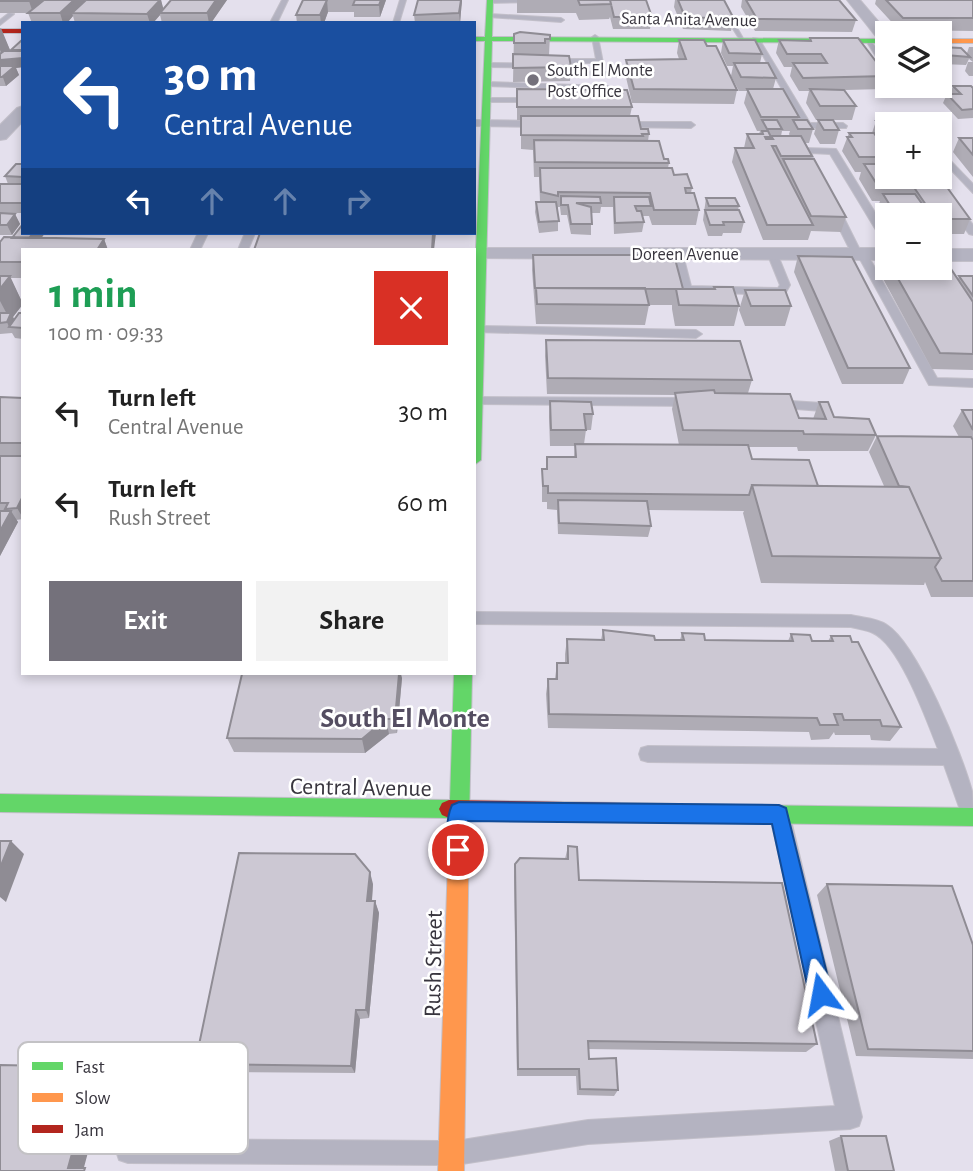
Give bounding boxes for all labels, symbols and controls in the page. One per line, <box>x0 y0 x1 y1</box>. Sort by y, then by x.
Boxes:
street label: Santa Anita Avenue <box>621 10 757 30</box>
map controls <box>875 21 952 280</box>
button: layers <box>875 21 952 98</box>
icon: left <box>49 49 140 140</box>
text: 30 m <box>164 51 258 100</box>
place label: South El Monte Post Office <box>547 62 653 101</box>
marker: South El Monte Post Office <box>525 72 541 88</box>
text: Central Avenue <box>164 109 353 141</box>
button: + <box>875 112 952 189</box>
icon: left <box>120 182 158 220</box>
icon: ahead <box>193 182 231 220</box>
icon: ahead <box>266 182 304 220</box>
icon: right <box>339 182 377 220</box>
button: − <box>875 203 952 280</box>
street label: Doreen Avenue <box>631 246 739 264</box>
button: close <box>374 271 448 345</box>
text: 1 min <box>49 273 138 315</box>
text: 100 m · 09:33 <box>49 322 163 345</box>
text: Turn left <box>108 385 196 411</box>
icon: left <box>49 394 87 432</box>
text: 30 m <box>398 399 448 425</box>
text: Central Avenue <box>108 416 244 439</box>
text: Turn left <box>108 476 196 502</box>
icon: left <box>49 485 87 523</box>
text: 60 m <box>397 490 448 516</box>
text: Rush Street <box>108 507 210 530</box>
button: Exit <box>49 581 242 661</box>
button: Share <box>256 581 448 661</box>
district label: South El Monte <box>320 705 490 733</box>
street label: Central Avenue <box>290 775 432 801</box>
pin <box>428 820 488 880</box>
icon: arrive <box>439 831 477 869</box>
street label: Rush Street <box>421 910 447 1018</box>
position arrow <box>784 957 858 1031</box>
legend <box>18 1042 248 1154</box>
text: Fast <box>75 1058 105 1077</box>
text: Slow <box>75 1089 111 1108</box>
text: Jam <box>75 1121 104 1140</box>

